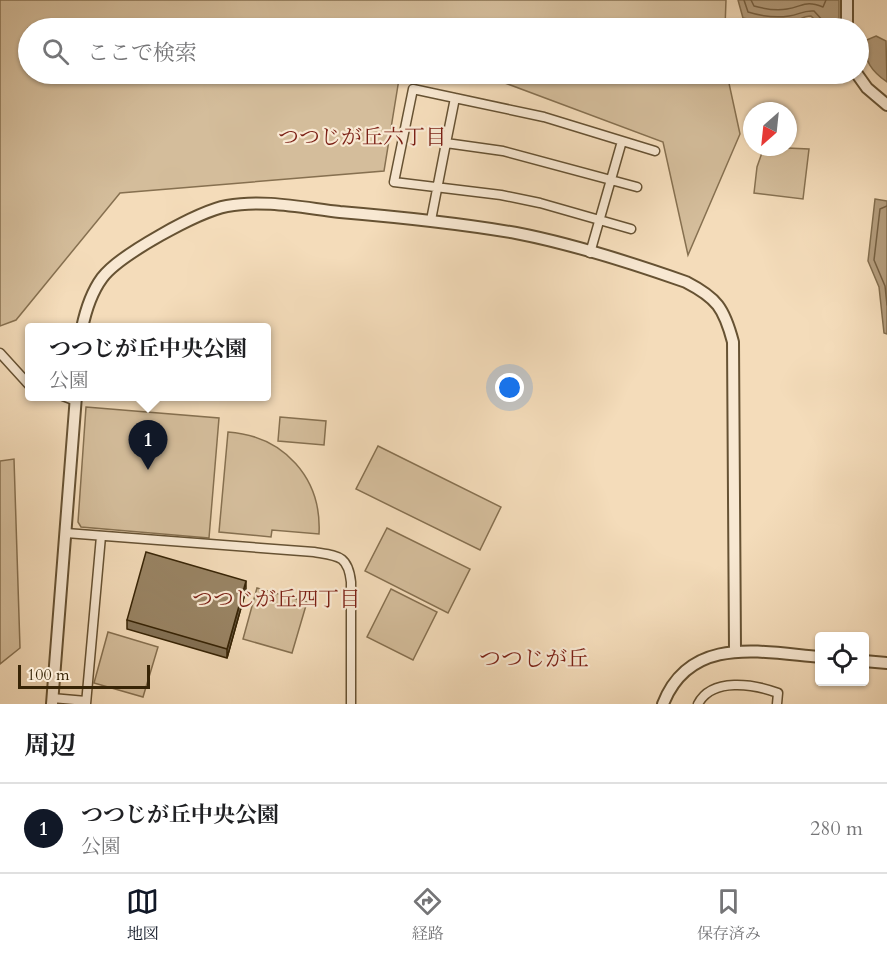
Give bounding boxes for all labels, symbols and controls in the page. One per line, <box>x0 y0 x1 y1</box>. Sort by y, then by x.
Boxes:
search box <box>18 18 869 84</box>
icon: search <box>39 35 72 68</box>
text: ここで検索 <box>87 38 197 68</box>
north arrow <box>743 102 797 156</box>
district label: つつじが丘六丁目 <box>278 123 446 152</box>
popup <box>25 323 271 401</box>
text: つつじが丘中央公園 <box>49 334 247 364</box>
text: 公園 <box>49 367 89 394</box>
your location <box>495 373 524 402</box>
pin: 1 <box>128 420 168 470</box>
district label: つつじが丘四丁目 <box>192 585 360 614</box>
map controls <box>815 632 869 686</box>
button: locate <box>815 632 869 686</box>
district label: つつじが丘 <box>479 644 589 674</box>
scale bar <box>18 662 150 690</box>
text: 100 m <box>27 664 69 686</box>
text: 周辺 <box>24 728 76 763</box>
text: つつじが丘中央公園 <box>81 800 279 830</box>
text: 1 <box>38 815 49 842</box>
text: 280 m <box>810 815 863 842</box>
text: 公園 <box>81 833 121 860</box>
tab: 地図 <box>126 885 159 945</box>
tab: 経路 <box>411 885 444 945</box>
tab: 保存済み <box>697 885 761 945</box>

